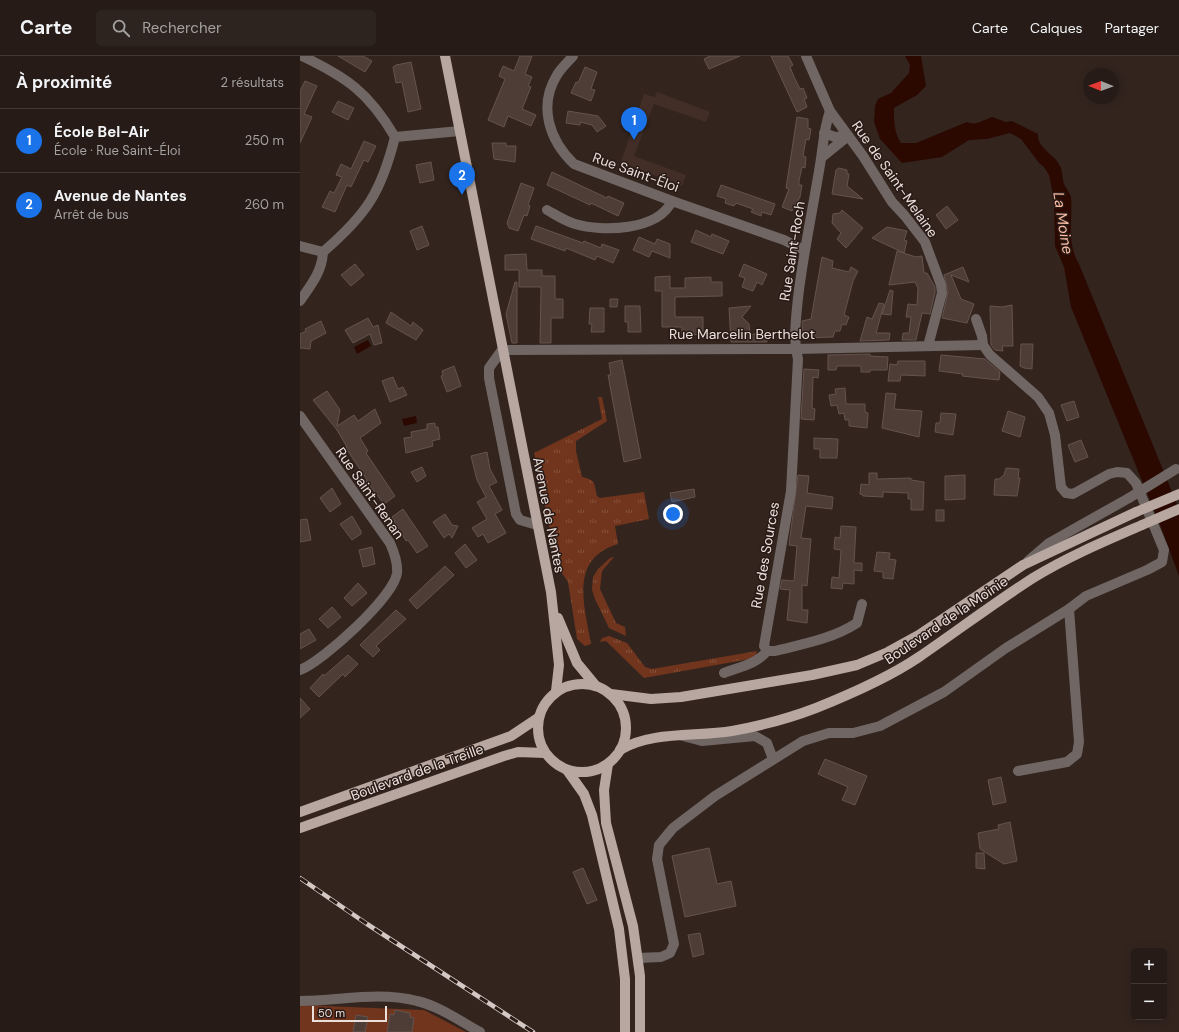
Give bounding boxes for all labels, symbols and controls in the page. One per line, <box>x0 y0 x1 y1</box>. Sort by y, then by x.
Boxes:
search box <box>96 10 376 46</box>
text: Carte <box>20 15 72 40</box>
icon: search <box>110 17 132 39</box>
text: Rechercher <box>142 18 222 38</box>
text: Carte <box>972 19 1008 37</box>
text: Calques <box>1030 19 1083 37</box>
text: Partager <box>1105 19 1159 37</box>
north arrow <box>1083 68 1119 104</box>
text: À proximité <box>16 71 112 93</box>
text: 2 résultats <box>221 74 284 91</box>
pin: 1 <box>621 107 647 140</box>
street label: Rue de Saint-Melaine <box>848 117 942 241</box>
text: École Bel-Air <box>54 122 149 142</box>
text: 1 <box>27 132 31 149</box>
text: 250 m <box>245 132 284 149</box>
text: École · Rue Saint-Éloi <box>54 142 181 159</box>
street label: Rue Saint-Éloi <box>590 148 682 196</box>
pin: 2 <box>449 162 475 195</box>
text: Avenue de Nantes <box>54 186 187 206</box>
water label: La Moine <box>1048 190 1078 256</box>
text: 2 <box>25 196 33 213</box>
text: 260 m <box>244 196 284 213</box>
street label: Rue Saint-Roch <box>775 200 809 302</box>
text: Arrêt de bus <box>54 206 129 223</box>
street label: Rue Marcelin Berthelot <box>669 325 815 343</box>
street label: Rue Saint-Renan <box>332 444 408 542</box>
street label: Avenue de Nantes <box>529 456 569 574</box>
street label: Rue des Sources <box>747 500 783 610</box>
your location <box>663 504 683 524</box>
street label: Boulevard de la Moinie <box>881 572 1011 668</box>
street label: Boulevard de la Treille <box>348 740 486 804</box>
map controls <box>1131 948 1167 1020</box>
button: + <box>1131 948 1167 984</box>
button: − <box>1131 984 1167 1020</box>
scale bar <box>312 1004 387 1023</box>
text: 50 m <box>318 1006 345 1020</box>

